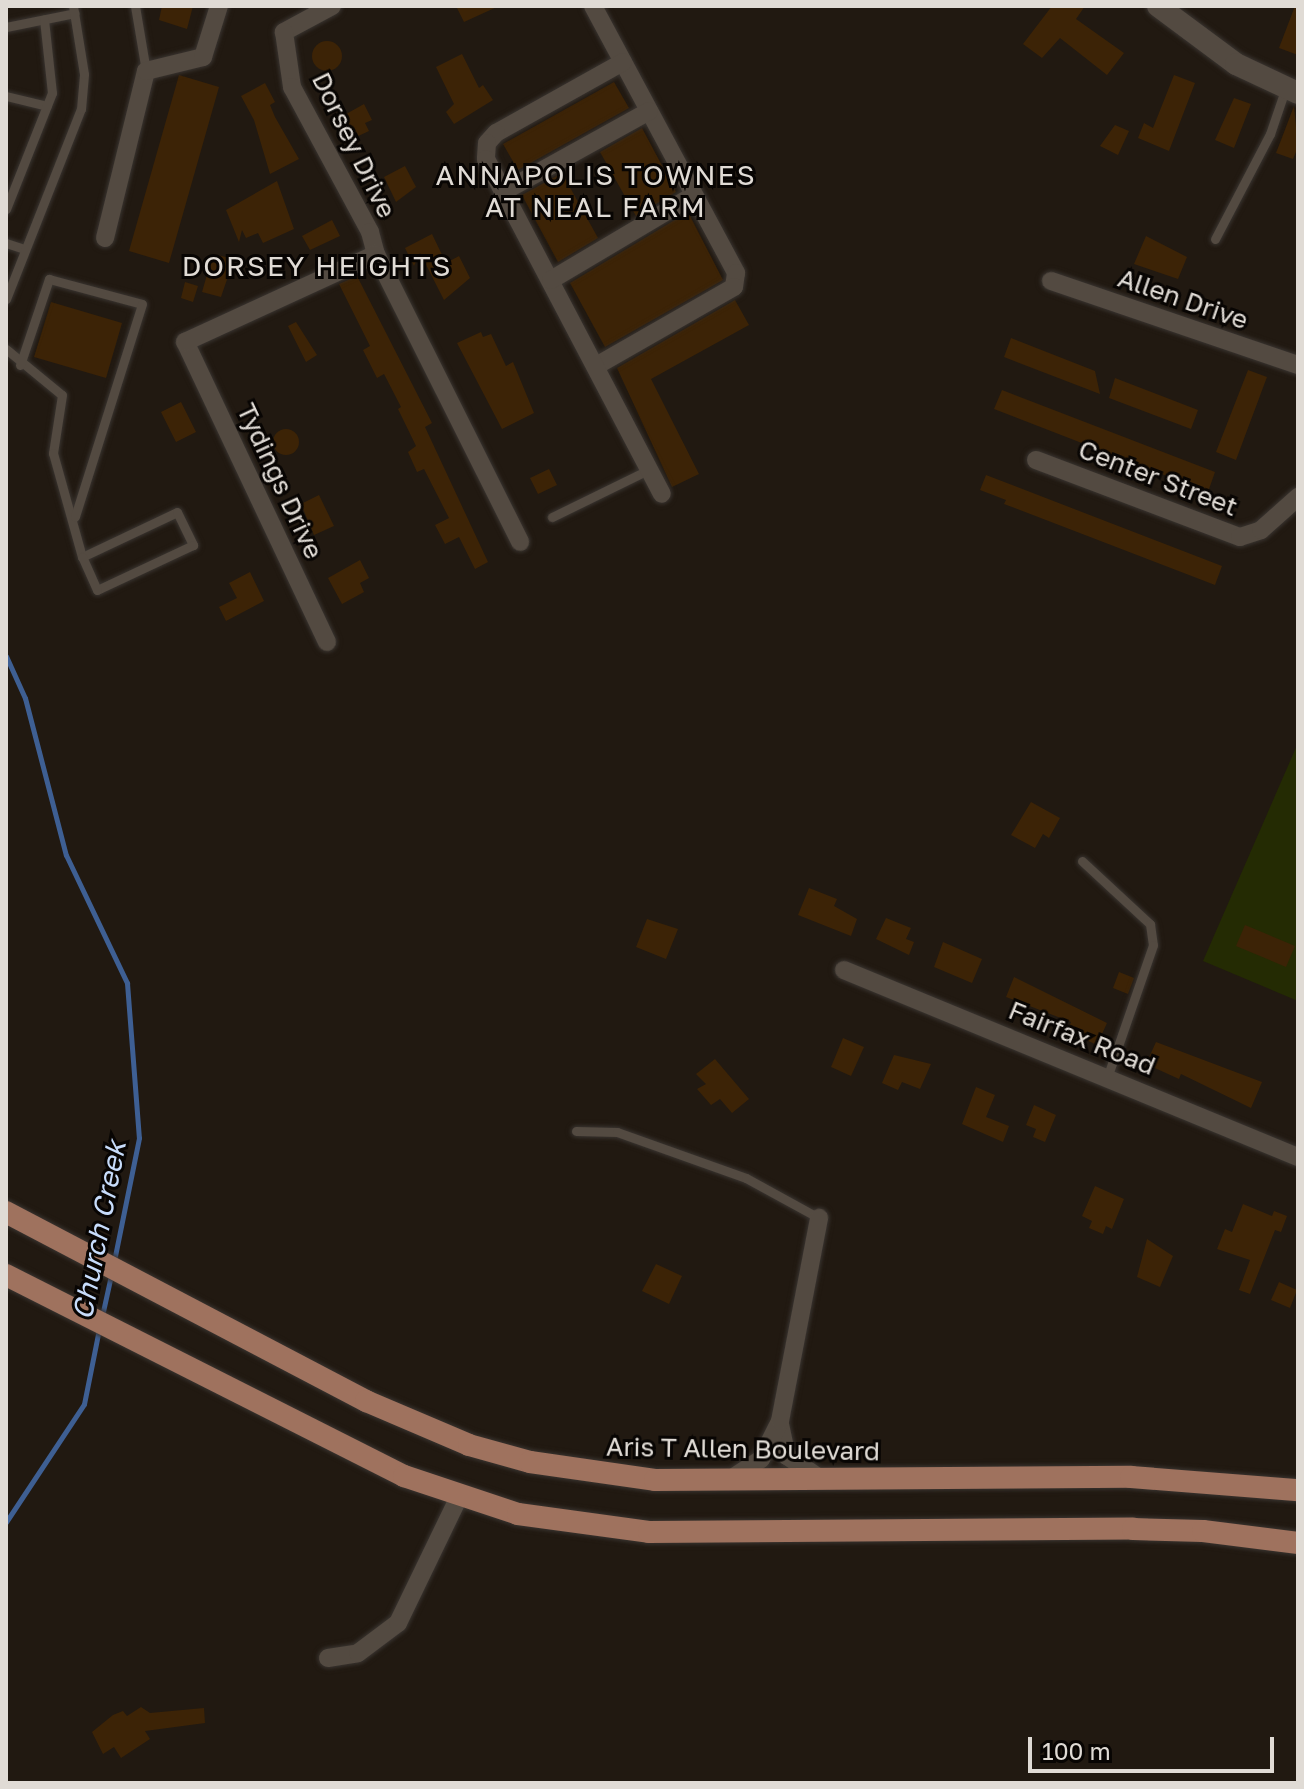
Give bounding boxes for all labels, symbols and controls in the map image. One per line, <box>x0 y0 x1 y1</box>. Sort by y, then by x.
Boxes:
street label: Dorsey Drive <box>305 67 403 223</box>
district label: ANNAPOLIS TOWNES AT NEAL FARM <box>435 158 757 224</box>
district label: DORSEY HEIGHTS <box>182 249 452 283</box>
street label: Allen Drive <box>1114 262 1252 336</box>
street label: Tydings Drive <box>230 398 330 564</box>
street label: Center Street <box>1074 433 1242 523</box>
street label: Fairfax Road <box>1004 994 1160 1082</box>
water label: Church Creek <box>65 1138 133 1322</box>
street label: Aris T Allen Boulevard <box>606 1431 880 1467</box>
scale bar <box>1032 1721 1278 1771</box>
text: 100 m <box>1042 1736 1111 1765</box>

